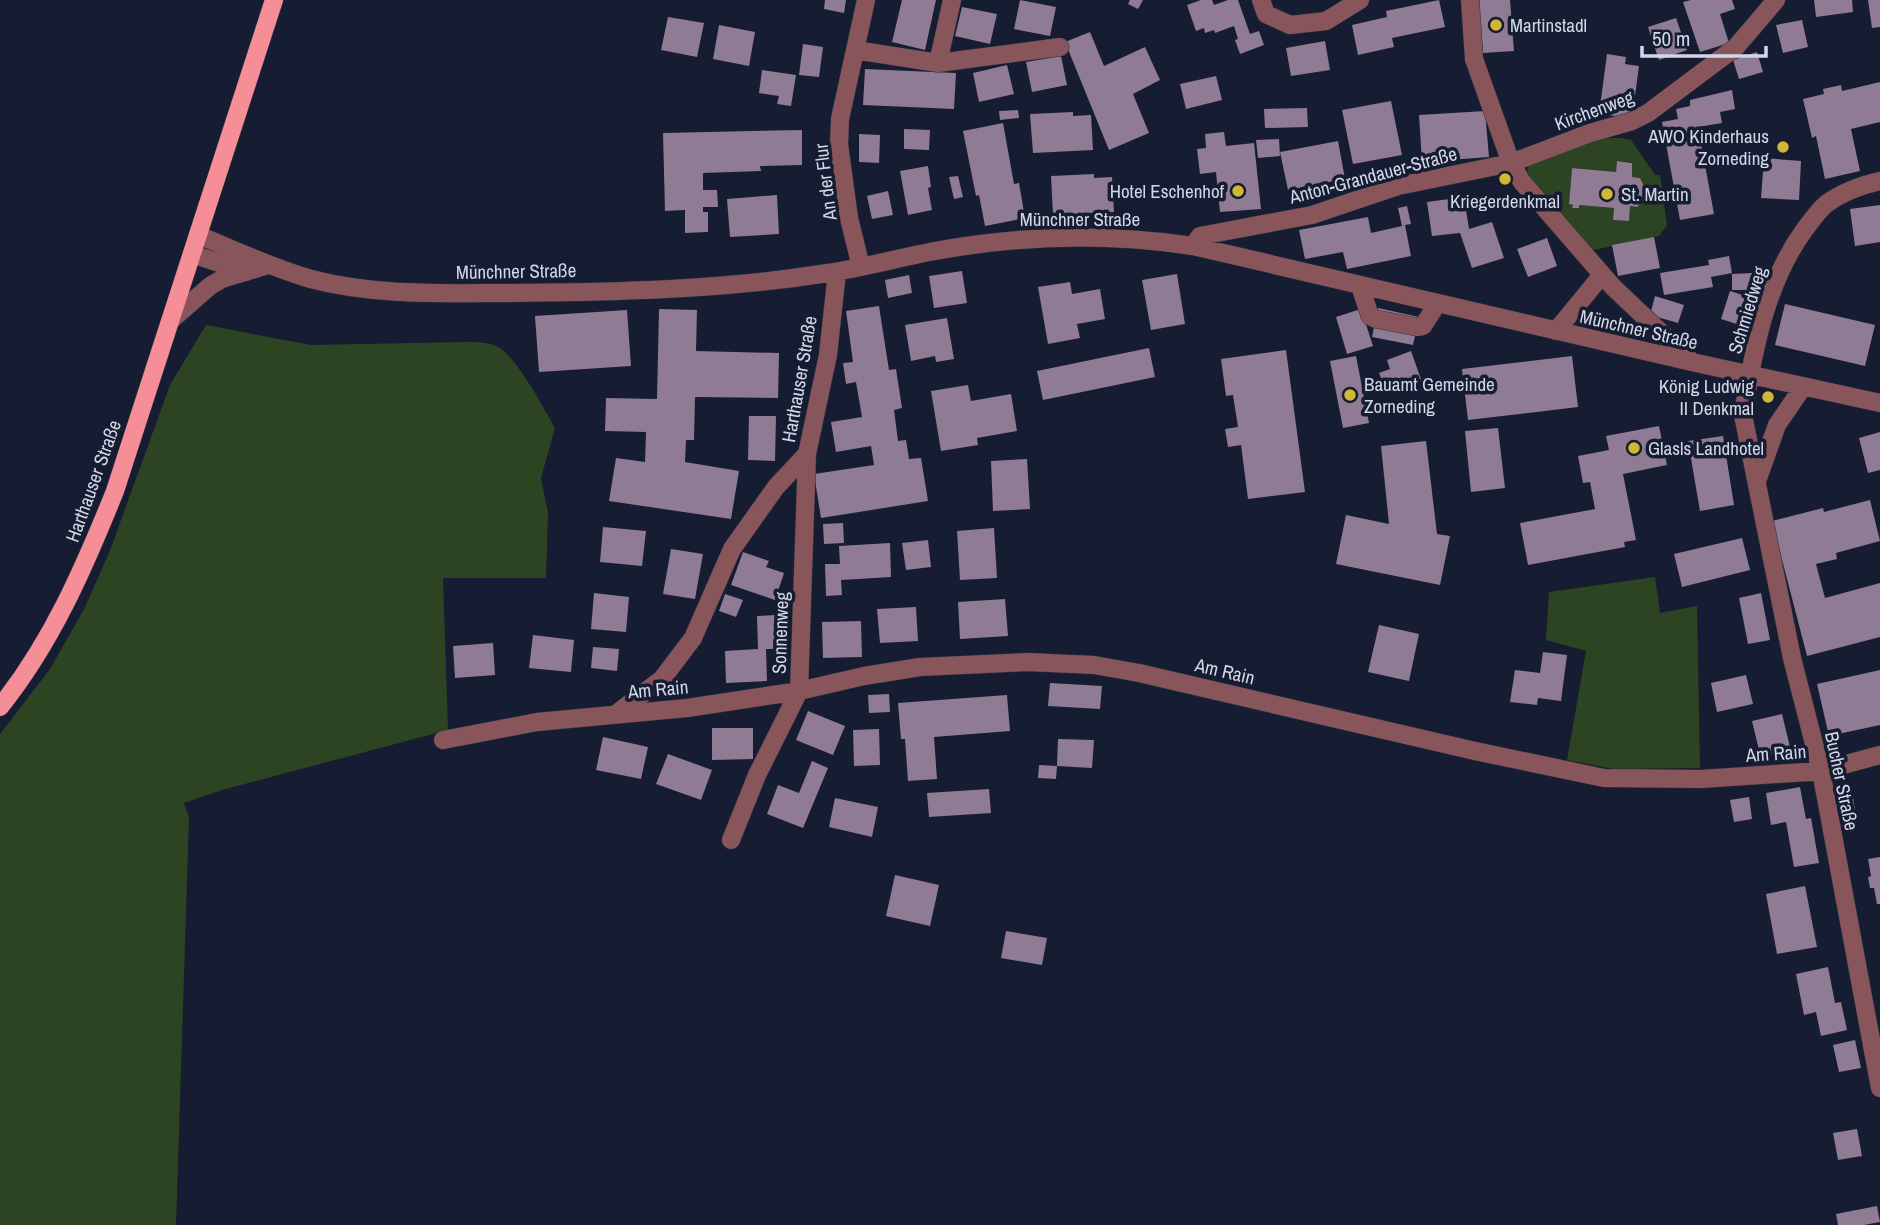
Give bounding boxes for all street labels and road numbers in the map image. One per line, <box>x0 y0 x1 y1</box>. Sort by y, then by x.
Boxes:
street label: Kirchenweg <box>1551 84 1637 136</box>
street label: Anton-Grandauer-Straße <box>1285 140 1460 210</box>
street label: An der Flur <box>807 141 843 223</box>
street label: Münchner Straße <box>1020 206 1140 232</box>
street label: Münchner Straße <box>456 257 576 285</box>
street label: Schmiedweg <box>1721 263 1773 357</box>
street label: Münchner Straße <box>1577 303 1701 355</box>
street label: Harthauser Straße <box>775 314 823 444</box>
street label: Harthauser Straße <box>59 416 127 546</box>
street label: Sonnenweg <box>766 591 794 675</box>
street label: Am Rain <box>1192 651 1257 690</box>
street label: Am Rain <box>626 673 689 705</box>
street label: Bucher Straße <box>1819 729 1865 833</box>
street label: Am Rain <box>1744 738 1807 768</box>

